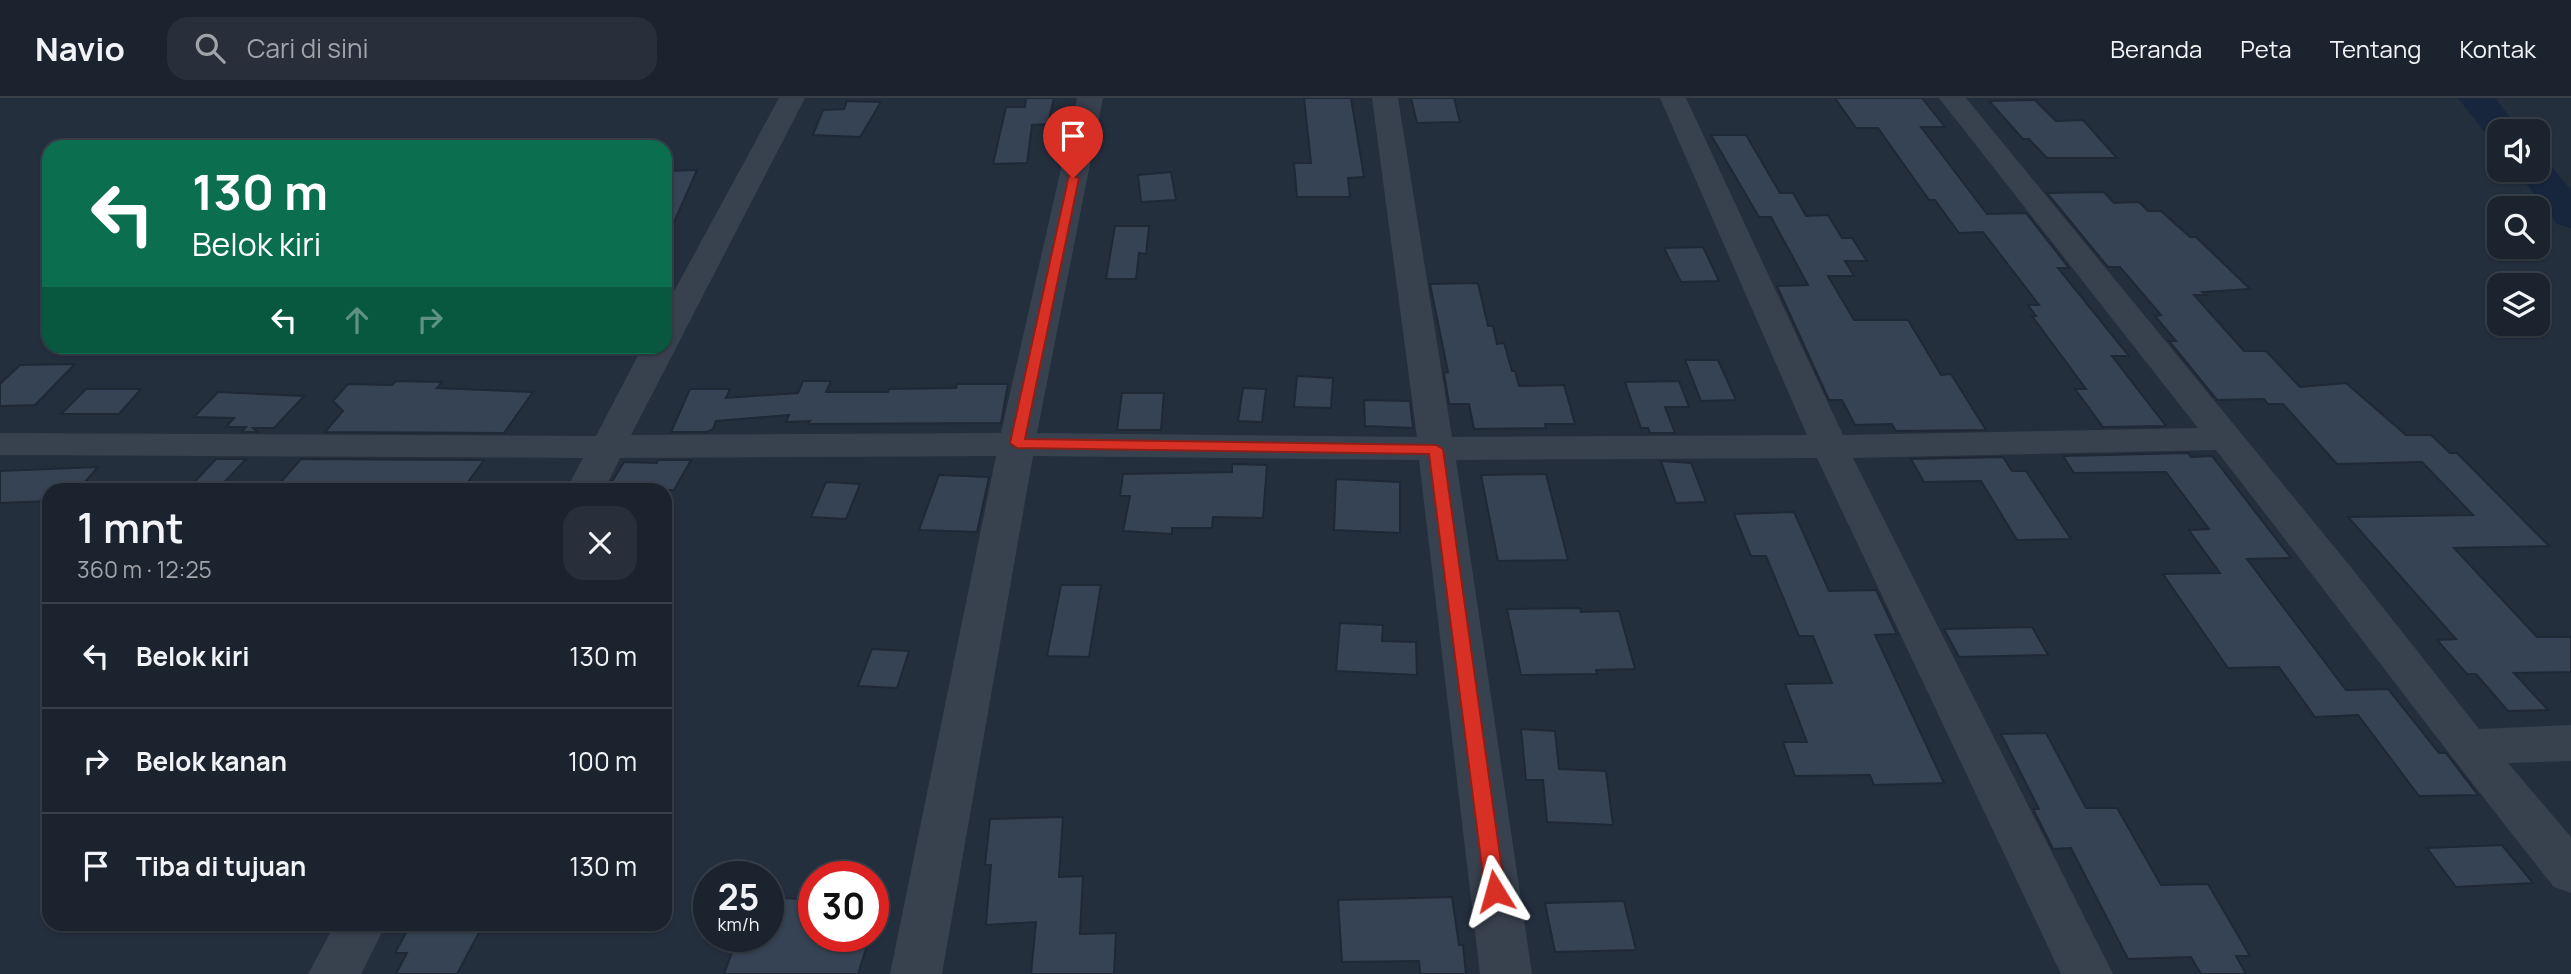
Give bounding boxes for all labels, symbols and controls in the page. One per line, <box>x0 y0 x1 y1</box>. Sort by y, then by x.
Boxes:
search box <box>167 17 657 80</box>
text: Navio <box>35 26 125 71</box>
icon: search <box>191 29 229 67</box>
text: Cari di sini <box>247 30 369 66</box>
text: Beranda <box>2110 32 2202 65</box>
text: Peta <box>2240 32 2292 65</box>
text: Tentang <box>2330 32 2421 65</box>
text: Kontak <box>2459 32 2536 65</box>
pin <box>1043 106 1103 178</box>
icon: arrive <box>1054 117 1092 155</box>
map controls <box>2487 119 2550 336</box>
button: sound <box>2487 119 2550 182</box>
text: 130 m <box>192 158 328 225</box>
icon: left <box>77 168 168 259</box>
button: search <box>2487 196 2550 259</box>
text: Belok kiri <box>192 222 321 266</box>
button: layers <box>2487 273 2550 336</box>
icon: left <box>265 301 303 339</box>
icon: ahead <box>338 301 376 339</box>
icon: right <box>411 301 449 339</box>
text: 1 mnt <box>77 498 184 556</box>
button: close <box>563 506 637 580</box>
text: 360 m · 12:25 <box>77 553 212 585</box>
icon: left <box>77 637 115 675</box>
text: Belok kiri <box>136 638 250 674</box>
text: 130 m <box>569 638 637 674</box>
icon: right <box>77 742 115 780</box>
text: Belok kanan <box>136 743 287 779</box>
text: 100 m <box>568 743 637 779</box>
icon: arrive <box>77 847 115 885</box>
text: Tiba di tujuan <box>136 848 306 884</box>
text: 130 m <box>569 848 637 884</box>
position arrow <box>1458 854 1532 928</box>
speed limit sign: 30 <box>798 861 889 952</box>
text: 25 <box>718 873 759 921</box>
text: km/h <box>718 912 759 936</box>

